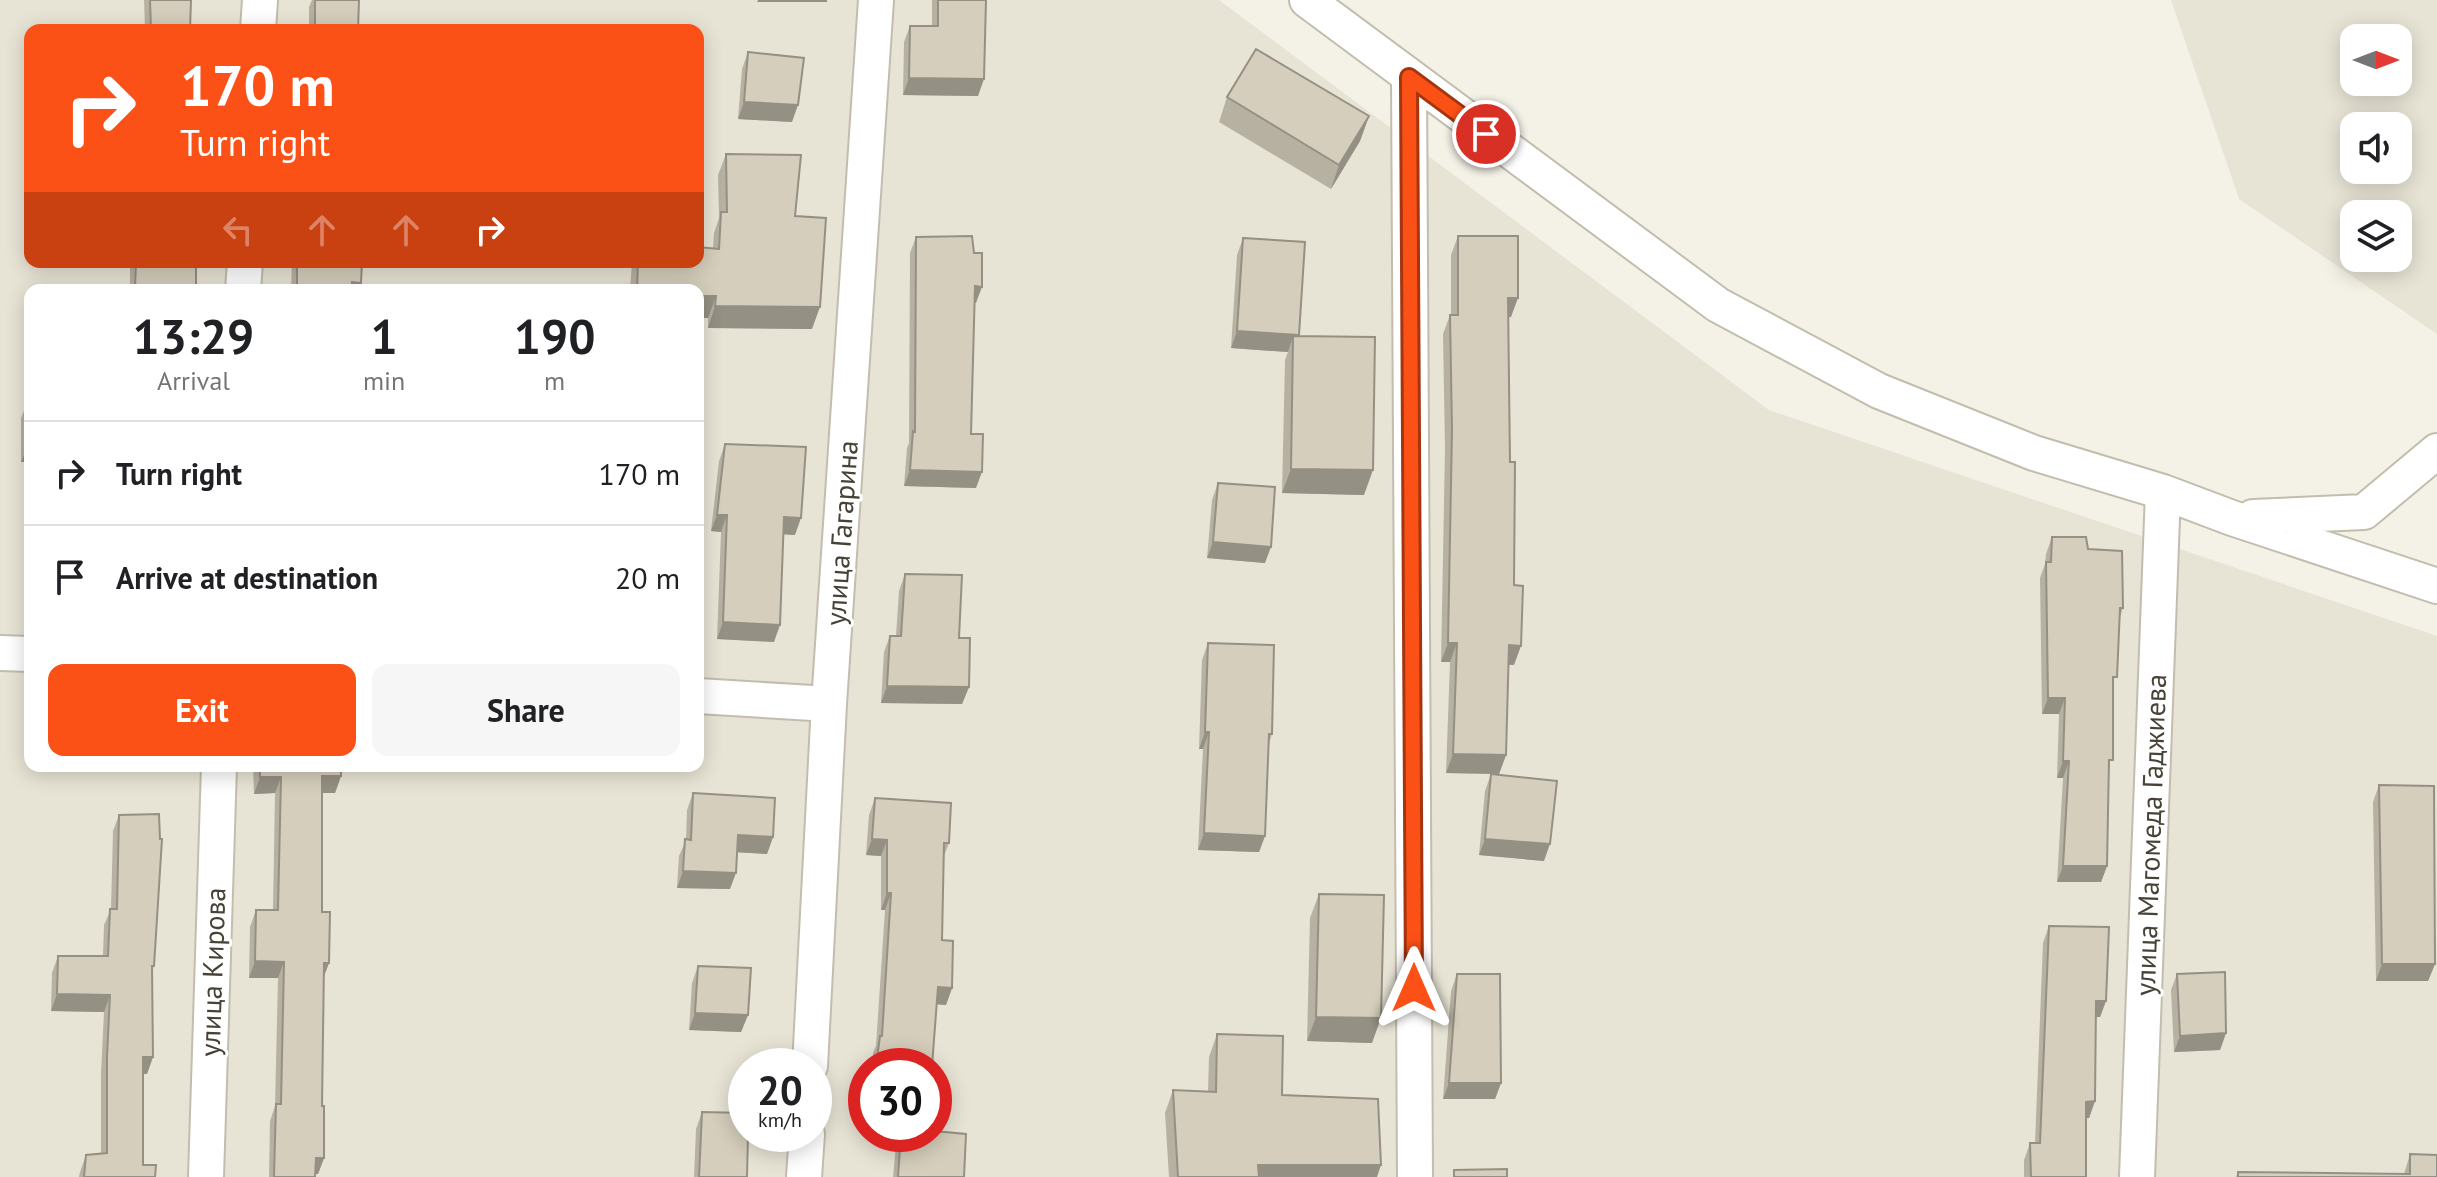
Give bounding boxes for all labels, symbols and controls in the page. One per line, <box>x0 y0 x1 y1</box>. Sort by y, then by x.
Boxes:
north arrow <box>2340 24 2412 96</box>
map controls <box>2340 24 2412 272</box>
text: 170 m <box>180 49 335 121</box>
icon: right <box>48 56 152 160</box>
pin <box>1452 100 1520 168</box>
icon: arrive <box>1464 112 1508 156</box>
button: sound <box>2340 112 2412 184</box>
text: Turn right <box>180 119 330 166</box>
button: layers <box>2340 200 2412 272</box>
icon: left <box>216 208 260 252</box>
icon: ahead <box>300 208 344 252</box>
icon: ahead <box>384 208 428 252</box>
icon: right <box>468 208 512 252</box>
text: 13:29 <box>133 305 254 367</box>
text: 1 <box>370 305 398 367</box>
text: 190 <box>514 305 595 367</box>
text: Arrival <box>157 364 230 397</box>
text: min <box>363 364 405 397</box>
text: m <box>544 364 565 397</box>
street label: улица Гагарина <box>816 439 866 627</box>
icon: right <box>48 451 92 495</box>
text: Turn right <box>116 454 242 493</box>
text: 170 m <box>599 454 680 493</box>
icon: arrive <box>48 555 92 599</box>
text: Arrive at destination <box>116 558 378 597</box>
text: 20 m <box>615 558 680 597</box>
button: Exit <box>48 664 356 756</box>
button: Share <box>372 664 680 756</box>
street label: улица Магомеда Гаджиева <box>2126 673 2174 997</box>
street label: улица Кирова <box>191 887 233 1057</box>
position arrow <box>1372 946 1456 1030</box>
speed limit sign: 30 <box>848 1048 952 1152</box>
text: 20 <box>757 1064 803 1116</box>
text: km/h <box>758 1107 802 1133</box>

